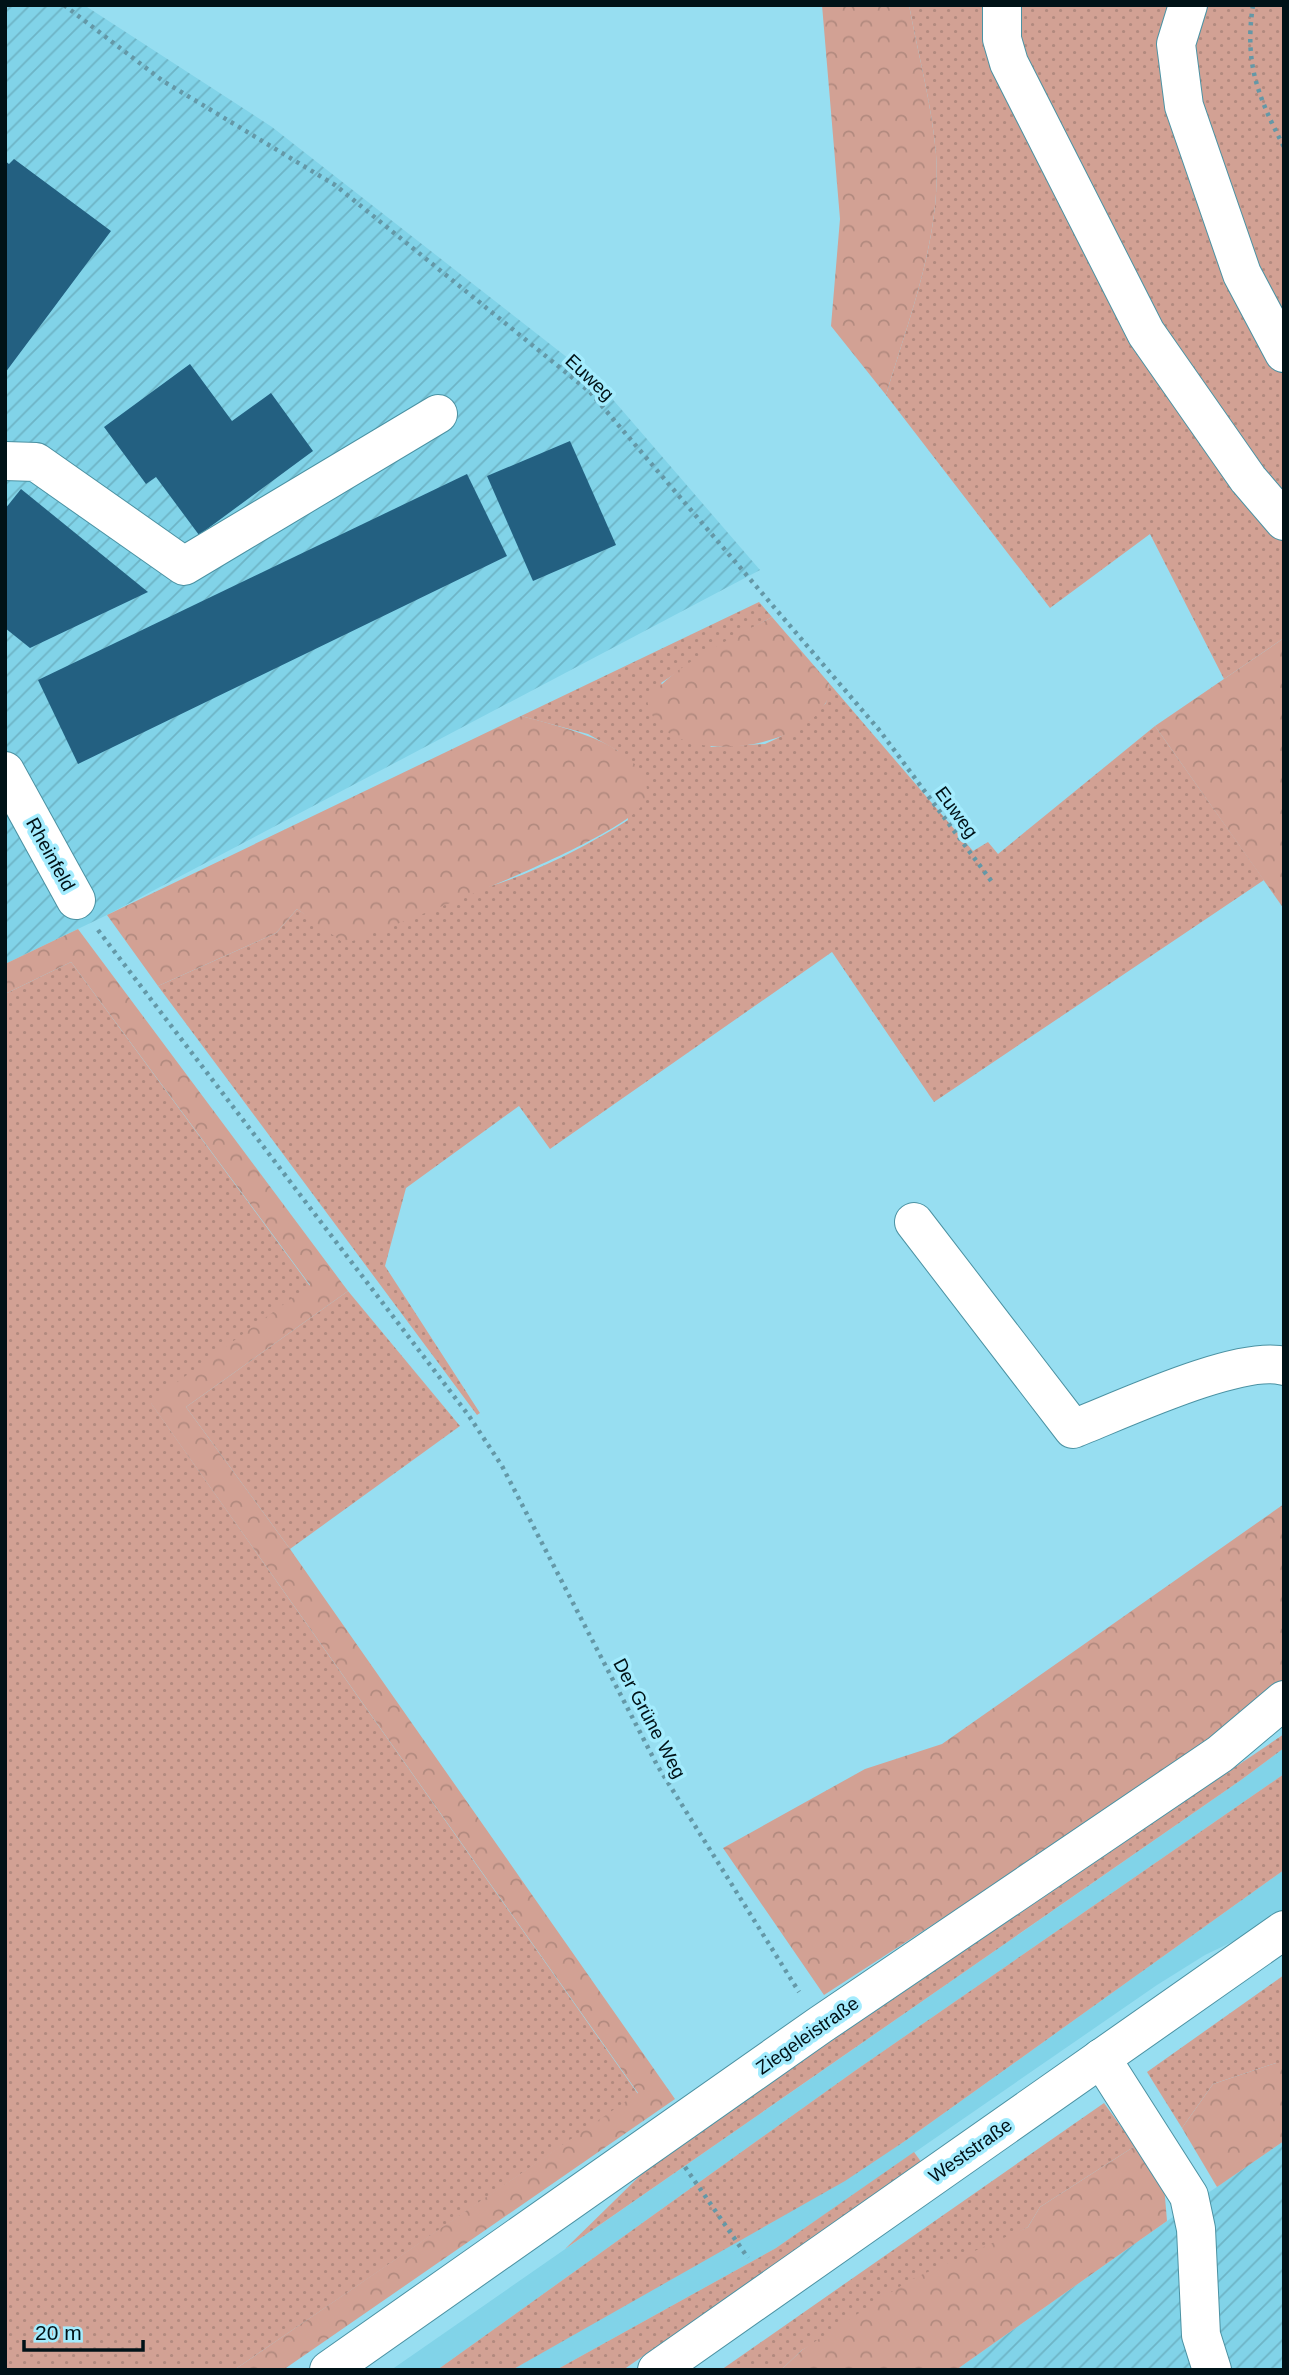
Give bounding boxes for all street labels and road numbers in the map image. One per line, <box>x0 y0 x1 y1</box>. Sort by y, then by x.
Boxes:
street label: Euweg <box>561 350 618 405</box>
street label: Euweg <box>931 783 982 842</box>
street label: Rheinfeld <box>22 814 79 894</box>
street label: Der Grüne Weg <box>609 1655 690 1782</box>
street label: Ziegeleistraße <box>752 1992 863 2079</box>
street label: Weststraße <box>925 2114 1016 2187</box>

